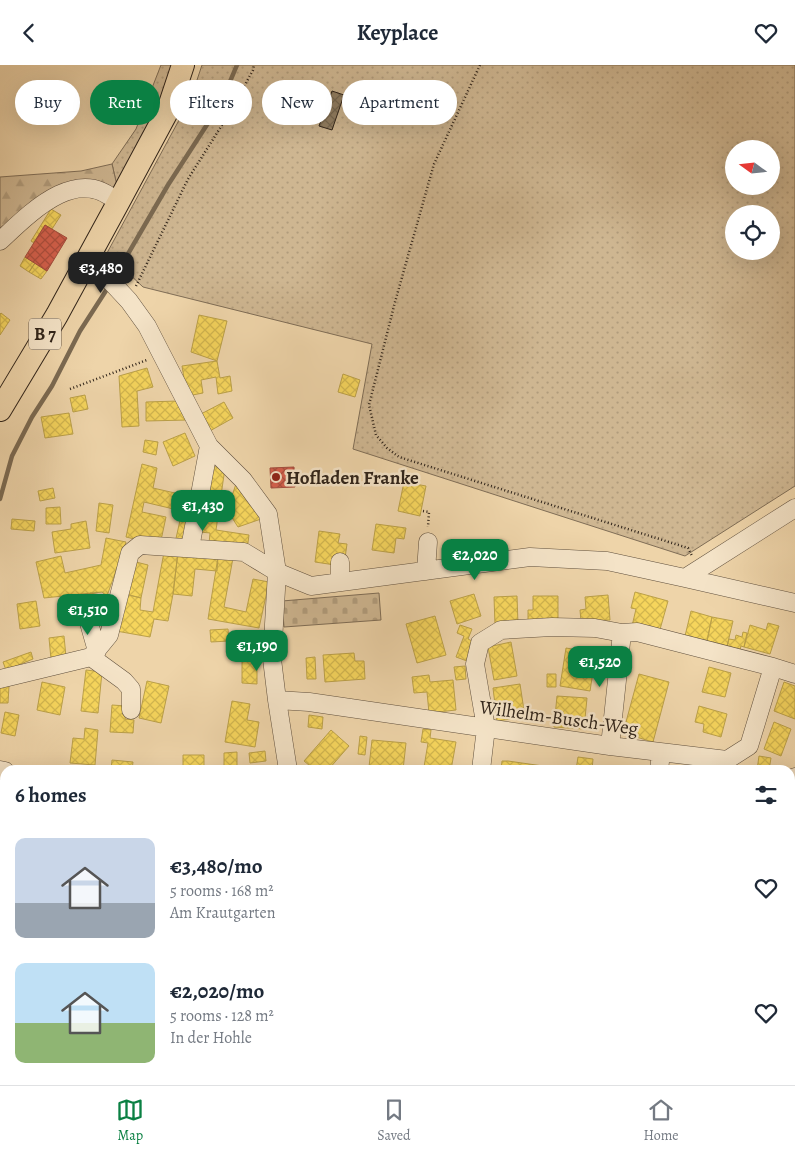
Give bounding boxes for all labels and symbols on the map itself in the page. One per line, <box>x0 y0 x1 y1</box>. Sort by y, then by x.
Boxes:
north arrow <box>725 140 780 195</box>
pin: €3,480 <box>60 251 142 294</box>
road number: B 7 <box>29 318 61 349</box>
place label: Hofladen Franke <box>286 465 419 491</box>
marker: Hofladen Franke <box>270 471 282 483</box>
pin: €1,430 <box>162 489 244 532</box>
pin: €2,020 <box>434 539 516 581</box>
pin: €1,510 <box>47 593 129 636</box>
pin: €1,190 <box>216 629 298 672</box>
pin: €1,520 <box>559 645 641 688</box>
street label: Wilhelm-Busch-Weg <box>477 694 640 742</box>

